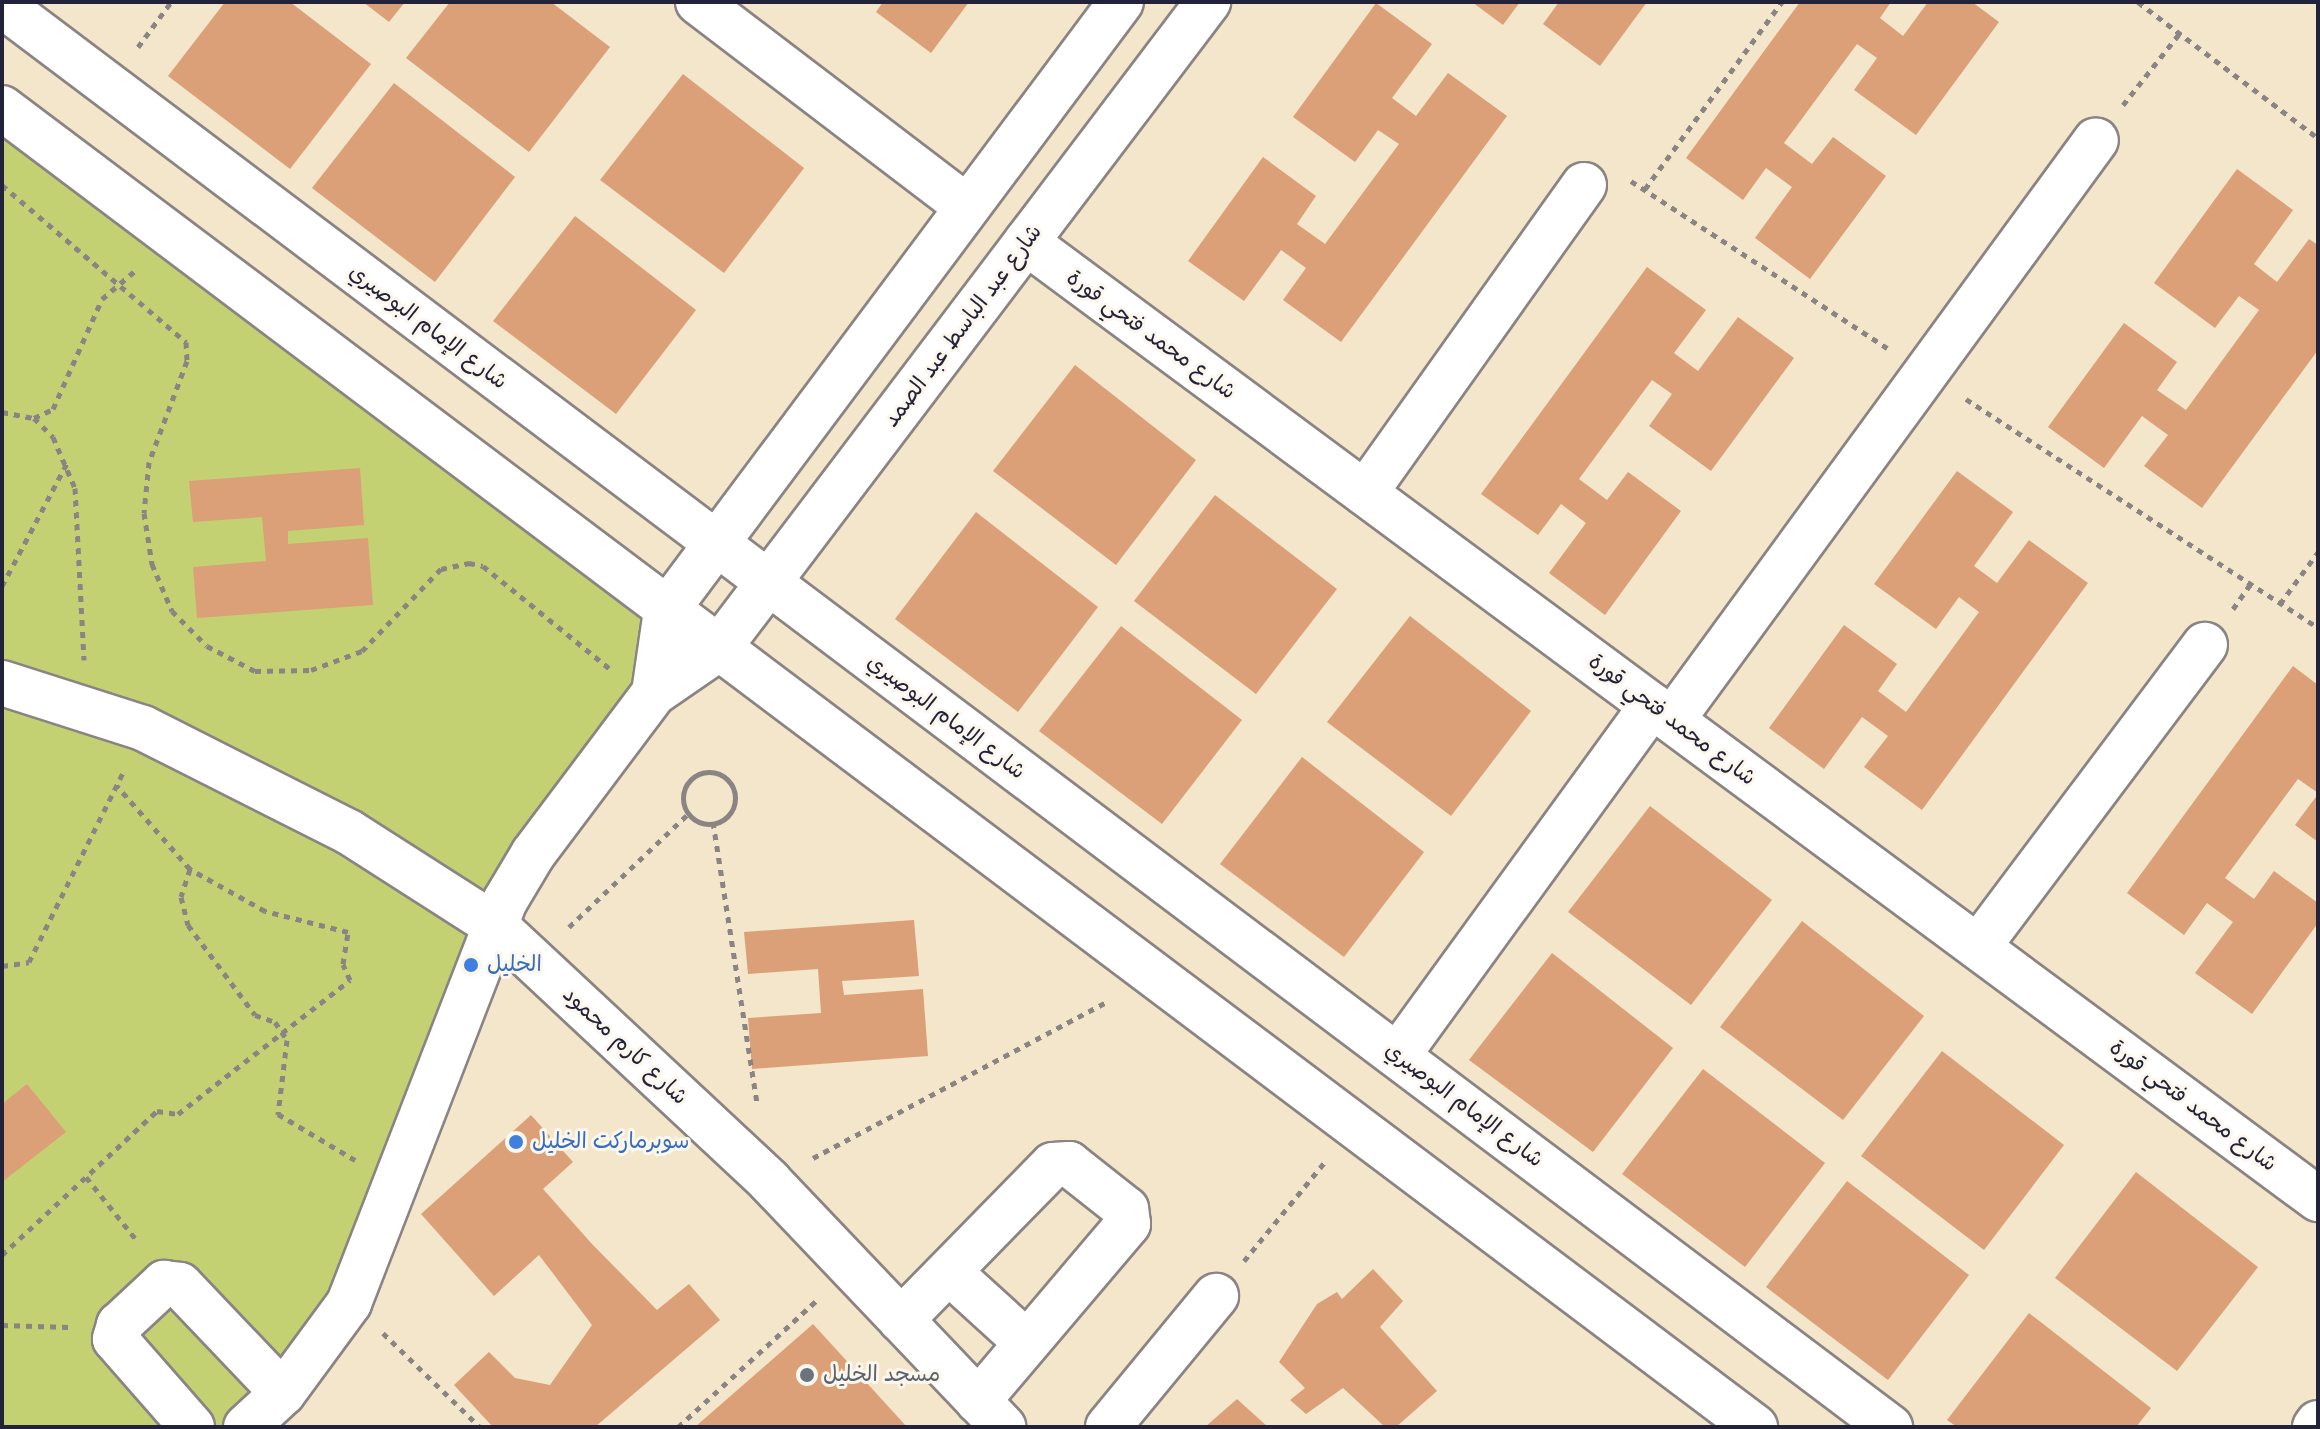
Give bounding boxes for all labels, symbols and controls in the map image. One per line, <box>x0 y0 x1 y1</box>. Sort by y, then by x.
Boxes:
street label: شارع عبد الباسط عبد الصمد <box>878 220 1048 432</box>
street label: شارع الإمام البوصيري <box>344 259 512 395</box>
street label: شارع محمد فتحي قورة <box>1061 265 1241 405</box>
street label: شارع الإمام البوصيري <box>862 649 1030 785</box>
street label: شارع محمد فتحي قورة <box>1583 649 1761 791</box>
place label: الخليل <box>487 952 542 978</box>
marker: الخليل <box>462 956 480 974</box>
street label: شارع كارم محمود <box>557 981 693 1111</box>
street label: شارع محمد فتحي قورة <box>2104 1035 2282 1177</box>
street label: شارع الإمام البوصيري <box>1380 1037 1548 1173</box>
place label: سوبرماركت الخليل <box>532 1129 689 1155</box>
marker: سوبرماركت الخليل <box>507 1133 525 1151</box>
place label: مسجد الخليل <box>823 1362 940 1388</box>
marker: مسجد الخليل <box>798 1366 816 1384</box>

